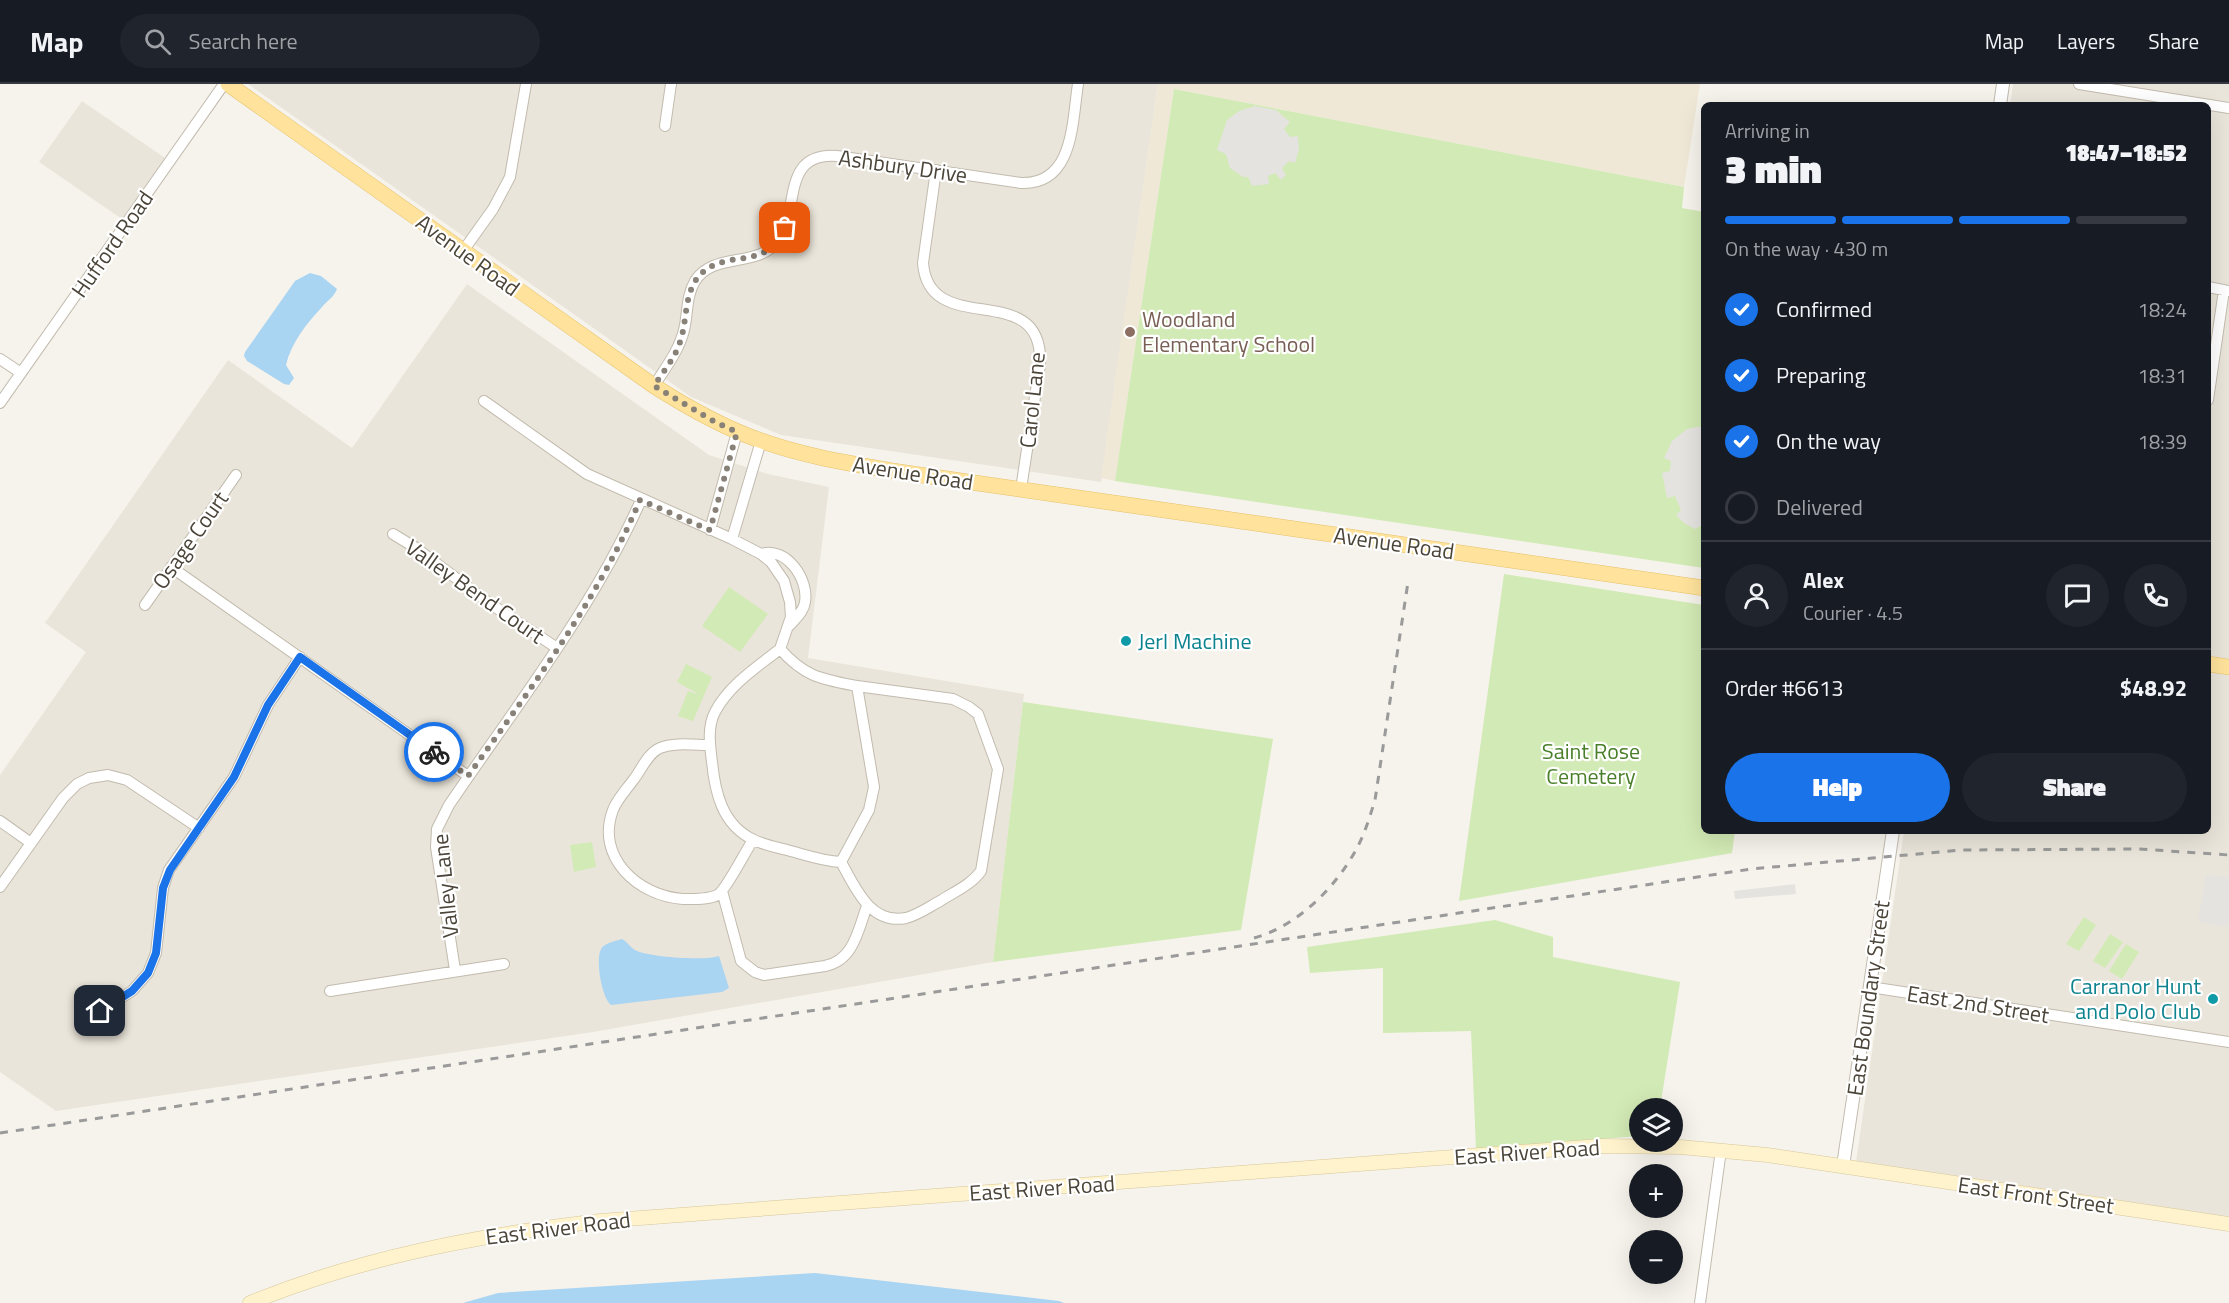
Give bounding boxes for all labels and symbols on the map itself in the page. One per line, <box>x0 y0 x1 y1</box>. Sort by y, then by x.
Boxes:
street label: Ashbury Drive <box>836 140 970 192</box>
street label: Hufford Road <box>63 183 161 305</box>
pin <box>759 202 810 253</box>
street label: Avenue Road <box>409 206 527 304</box>
place label: Woodland Elementary School <box>1142 302 1315 361</box>
marker: Woodland Elementary School <box>1123 325 1137 339</box>
street label: Carol Lane <box>1010 350 1054 450</box>
street label: Avenue Road <box>850 447 976 499</box>
street label: Osage Court <box>144 484 237 596</box>
street label: Avenue Road <box>1332 518 1456 568</box>
street label: Valley Bend Court <box>398 530 552 652</box>
place label: Jerl Machine <box>1138 624 1252 658</box>
marker: Jerl Machine <box>1119 634 1133 648</box>
courier <box>404 722 464 782</box>
park label: Saint Rose Cemetery <box>1542 734 1640 793</box>
street label: Valley Lane <box>423 832 467 940</box>
street label: East Boundary Street <box>1837 898 1899 1098</box>
place label: Carranor Hunt and Polo Club <box>2070 969 2201 1028</box>
street label: East 2nd Street <box>1905 976 2052 1032</box>
pin <box>74 985 125 1036</box>
marker: Carranor Hunt and Polo Club <box>2206 992 2220 1006</box>
street label: East River Road <box>1453 1130 1601 1174</box>
street label: East River Road <box>968 1166 1116 1210</box>
street label: East Front Street <box>1956 1167 2116 1223</box>
street label: East River Road <box>484 1202 632 1254</box>

